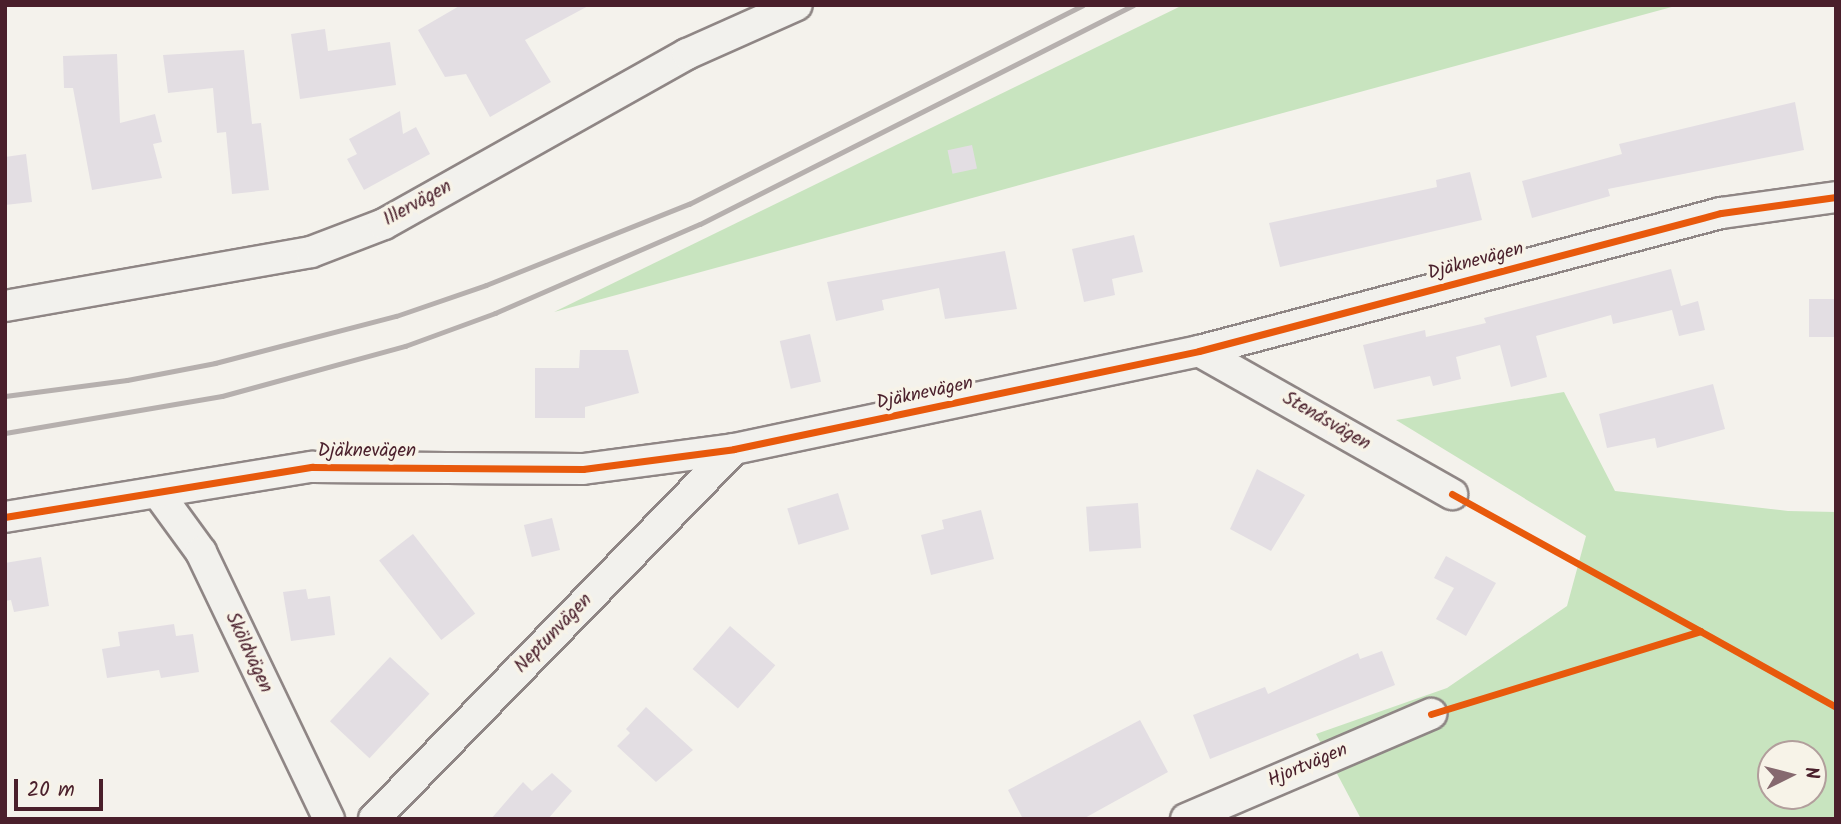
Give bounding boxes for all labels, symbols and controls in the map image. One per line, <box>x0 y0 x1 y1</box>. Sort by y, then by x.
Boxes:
street label: Illervägen <box>380 176 456 232</box>
street label: Djäknevägen <box>1426 238 1526 286</box>
street label: Djäknevägen <box>875 373 975 415</box>
street label: Stenåsvägen <box>1278 388 1374 456</box>
street label: Djäknevägen <box>318 441 416 463</box>
street label: Neptunvägen <box>510 589 598 679</box>
street label: Sköldvägen <box>219 609 277 697</box>
street label: Hjortvägen <box>1265 739 1351 793</box>
north arrow <box>1757 740 1827 810</box>
scale bar <box>18 764 107 808</box>
text: N <box>1795 765 1826 781</box>
text: 20 m <box>27 774 75 807</box>

